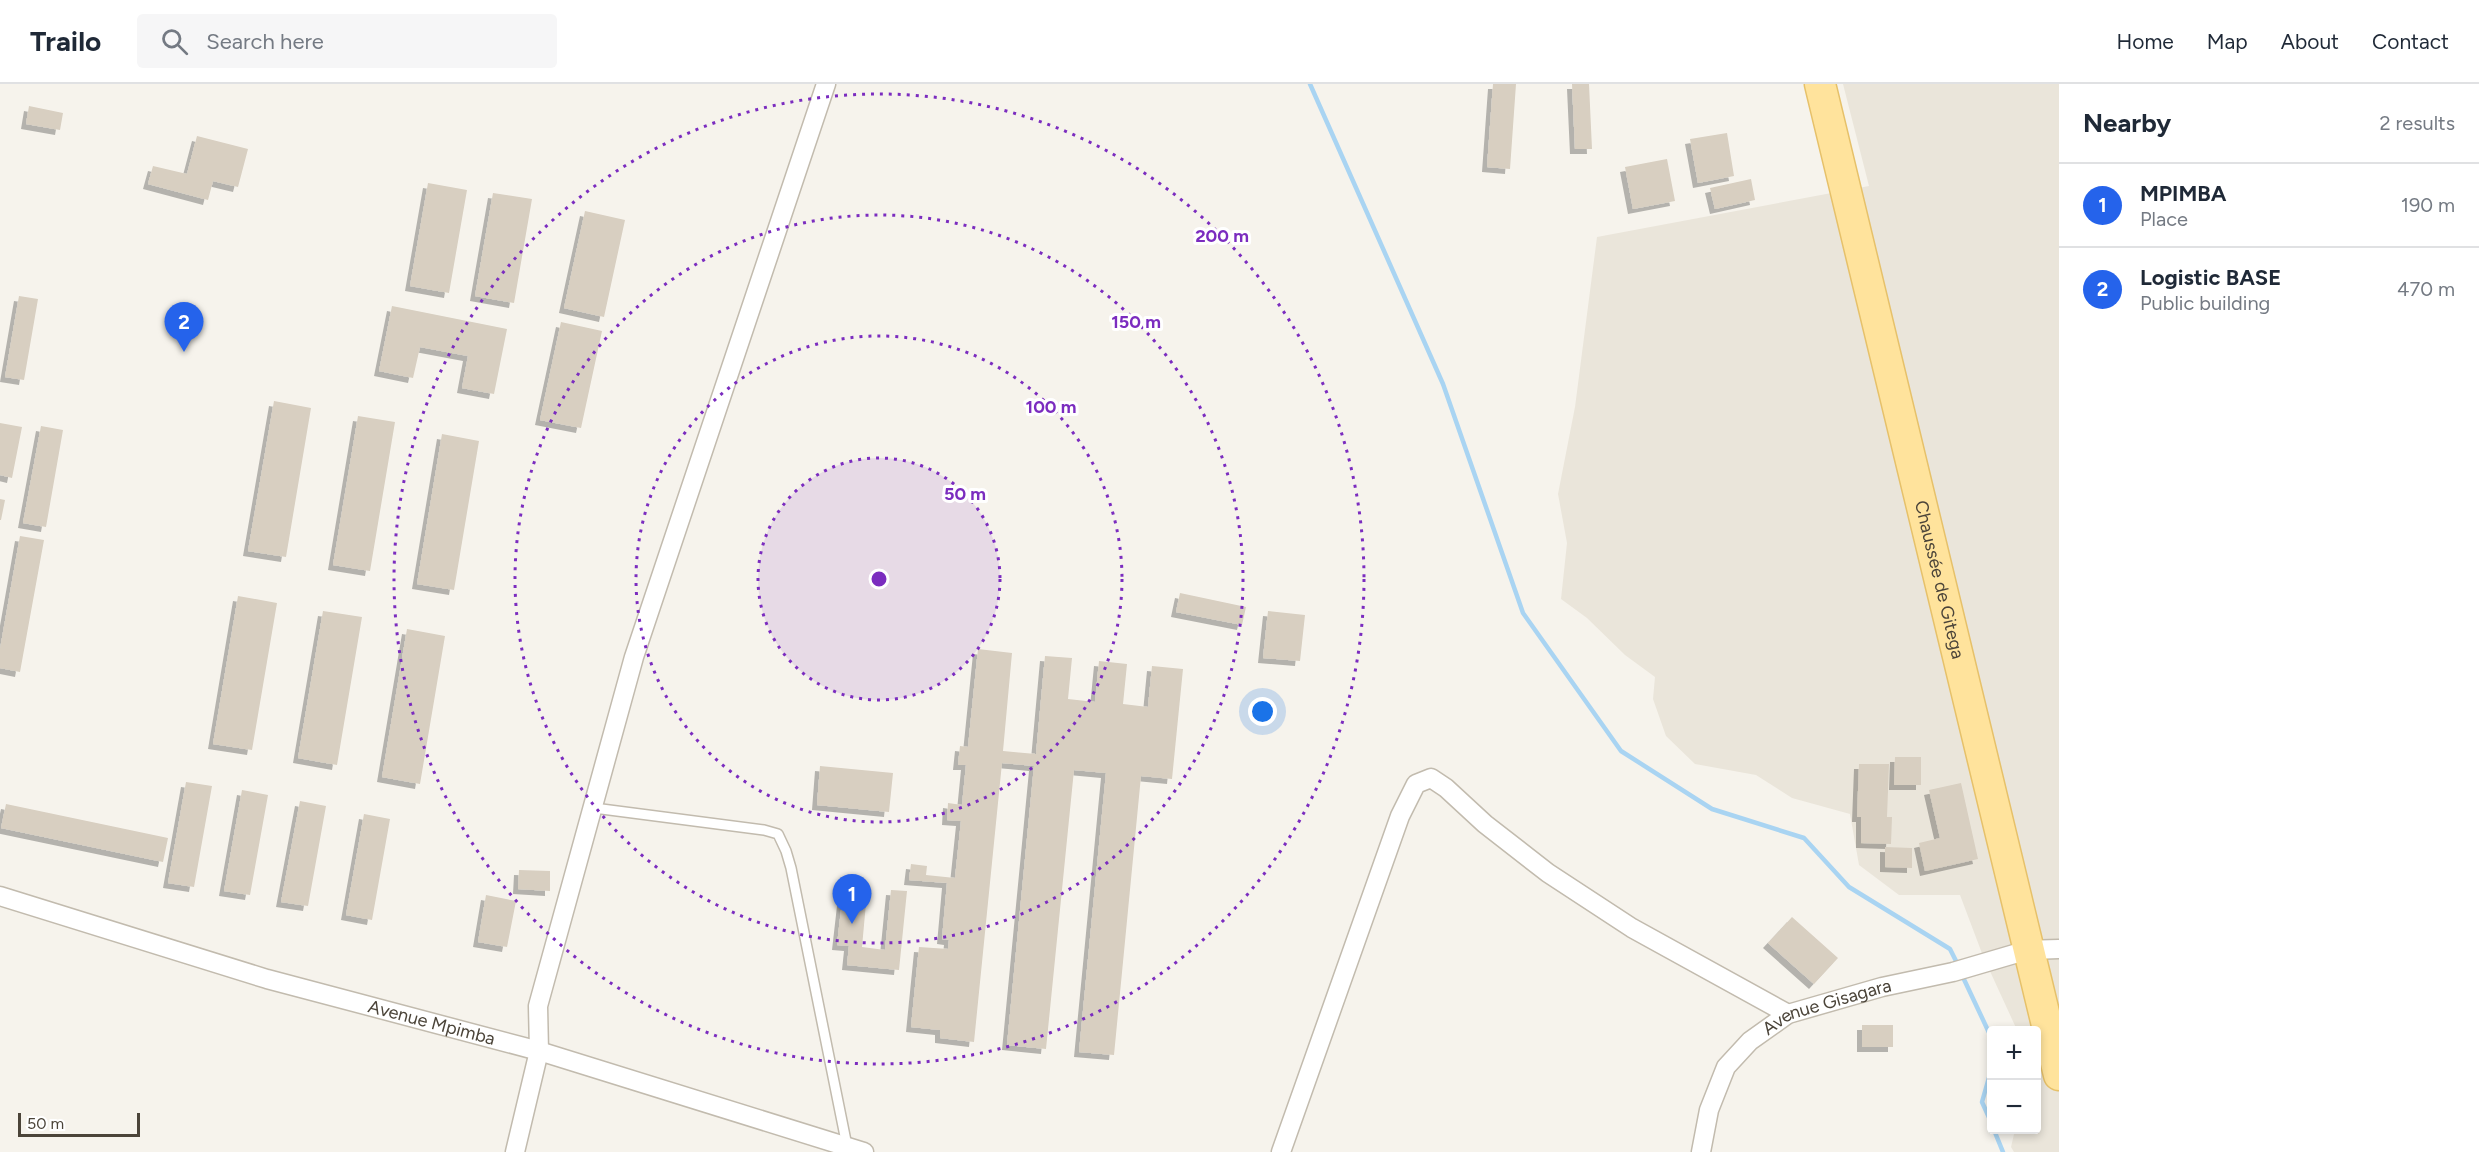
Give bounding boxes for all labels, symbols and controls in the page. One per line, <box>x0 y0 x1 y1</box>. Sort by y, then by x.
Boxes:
search box <box>137 14 557 68</box>
text: Trailo <box>30 24 101 58</box>
icon: search <box>158 25 191 58</box>
text: Search here <box>206 28 324 55</box>
text: Home <box>2117 29 2174 54</box>
text: Map <box>2207 29 2248 54</box>
text: About <box>2281 29 2339 54</box>
text: Contact <box>2372 29 2449 54</box>
text: Nearby <box>2083 107 2171 139</box>
text: 2 results <box>2379 111 2455 135</box>
text: MPIMBA <box>2140 180 2227 207</box>
text: 1 <box>2098 193 2107 217</box>
text: 190 m <box>2401 193 2455 217</box>
text: Place <box>2140 207 2188 231</box>
text: 200 m <box>1195 225 1249 247</box>
text: Logistic BASE <box>2140 264 2281 291</box>
text: 2 <box>2097 277 2108 301</box>
text: 470 m <box>2397 277 2455 301</box>
text: Public building <box>2140 291 2270 315</box>
pin: 2 <box>164 302 204 352</box>
text: 150 m <box>1111 311 1161 333</box>
text: 100 m <box>1026 396 1076 418</box>
text: 50 m <box>944 483 986 505</box>
street label: Chaussée de Gitega <box>1910 498 1969 661</box>
centre of rings <box>869 569 889 589</box>
your location <box>1248 697 1277 726</box>
pin: 1 <box>832 874 872 924</box>
street label: Avenue Gisagara <box>1758 974 1893 1040</box>
street label: Avenue Mpimba <box>366 995 498 1050</box>
map controls <box>1987 1026 2041 1134</box>
button: + <box>1987 1026 2041 1080</box>
button: − <box>1987 1080 2041 1134</box>
scale bar <box>18 1110 140 1138</box>
text: 50 m <box>27 1114 64 1133</box>

